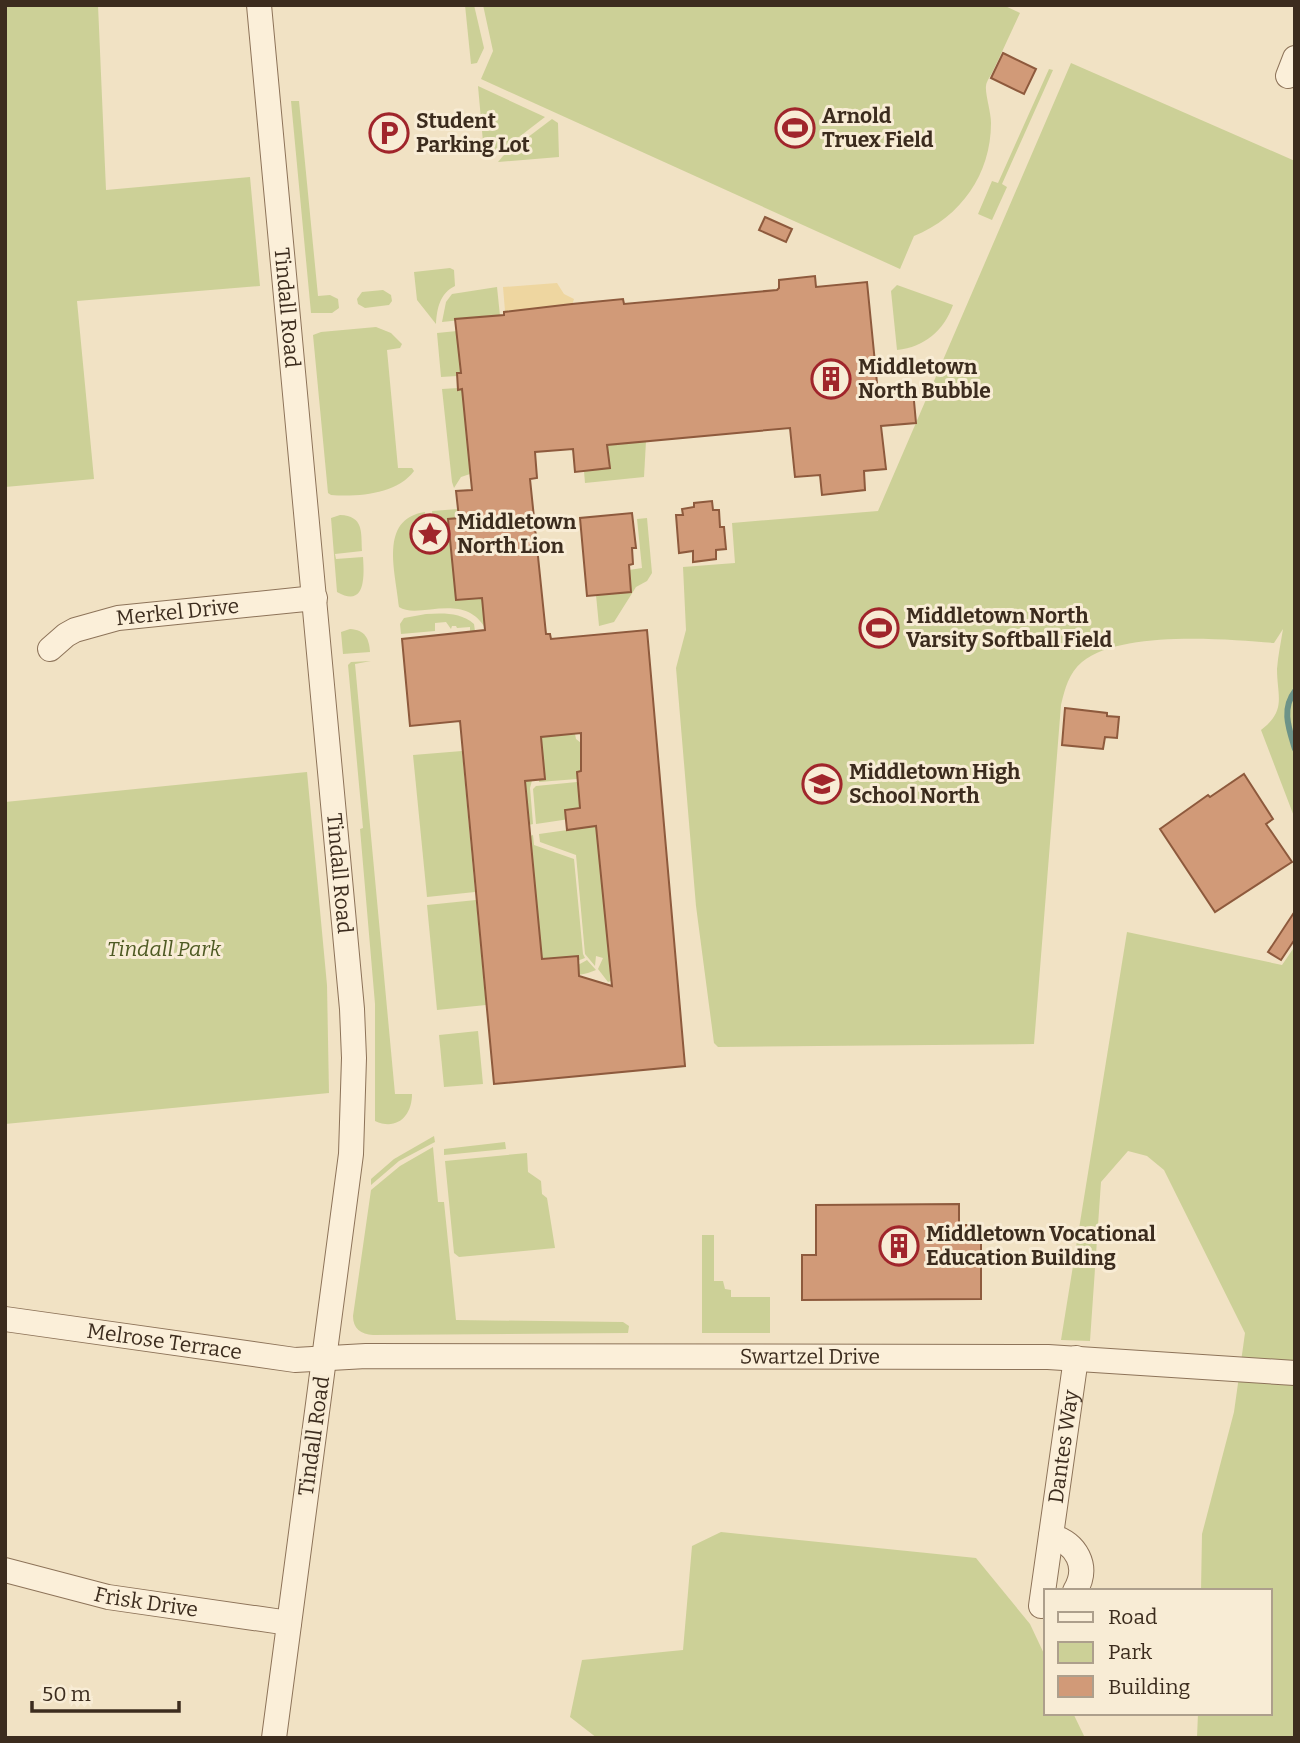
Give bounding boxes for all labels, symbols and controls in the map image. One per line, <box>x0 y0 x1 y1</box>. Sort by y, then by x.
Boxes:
place label: Arnold Truex Field <box>822 103 934 153</box>
sports icon: Arnold Truex Field <box>774 107 816 149</box>
place label: Student Parking Lot <box>416 108 531 158</box>
parking icon: Student Parking Lot <box>368 112 410 154</box>
street label: Tindall Road <box>269 246 306 369</box>
place label: Middletown North Bubble <box>858 354 991 404</box>
building icon: Middletown North Bubble <box>810 358 852 400</box>
place label: Middletown North Lion <box>457 509 577 559</box>
place icon: Middletown North Lion <box>409 513 451 555</box>
street label: Merkel Drive <box>115 593 240 631</box>
place label: Middletown North Varsity Softball Field <box>906 603 1113 653</box>
sports icon: Middletown North Varsity Softball Field <box>858 607 900 649</box>
place label: Middletown High School North <box>849 759 1021 809</box>
school or university icon: Middletown High School North <box>801 763 843 805</box>
street label: Tindall Road <box>321 812 358 935</box>
park label: Tindall Park <box>107 936 222 962</box>
place label: Middletown Vocational Education Building <box>926 1221 1156 1271</box>
building icon: Middletown Vocational Education Building <box>878 1225 920 1267</box>
street label: Melrose Terrace <box>85 1318 244 1365</box>
street label: Swartzel Drive <box>740 1344 880 1370</box>
street label: Tindall Road <box>293 1374 335 1498</box>
street label: Dantes Way <box>1043 1387 1084 1505</box>
street label: Frisk Drive <box>91 1581 200 1623</box>
legend <box>1044 1589 1272 1715</box>
text: Road <box>1108 1604 1157 1630</box>
text: Park <box>1108 1639 1152 1665</box>
scale bar <box>32 1670 178 1714</box>
text: Building <box>1108 1674 1191 1700</box>
text: 50 m <box>42 1681 91 1707</box>

